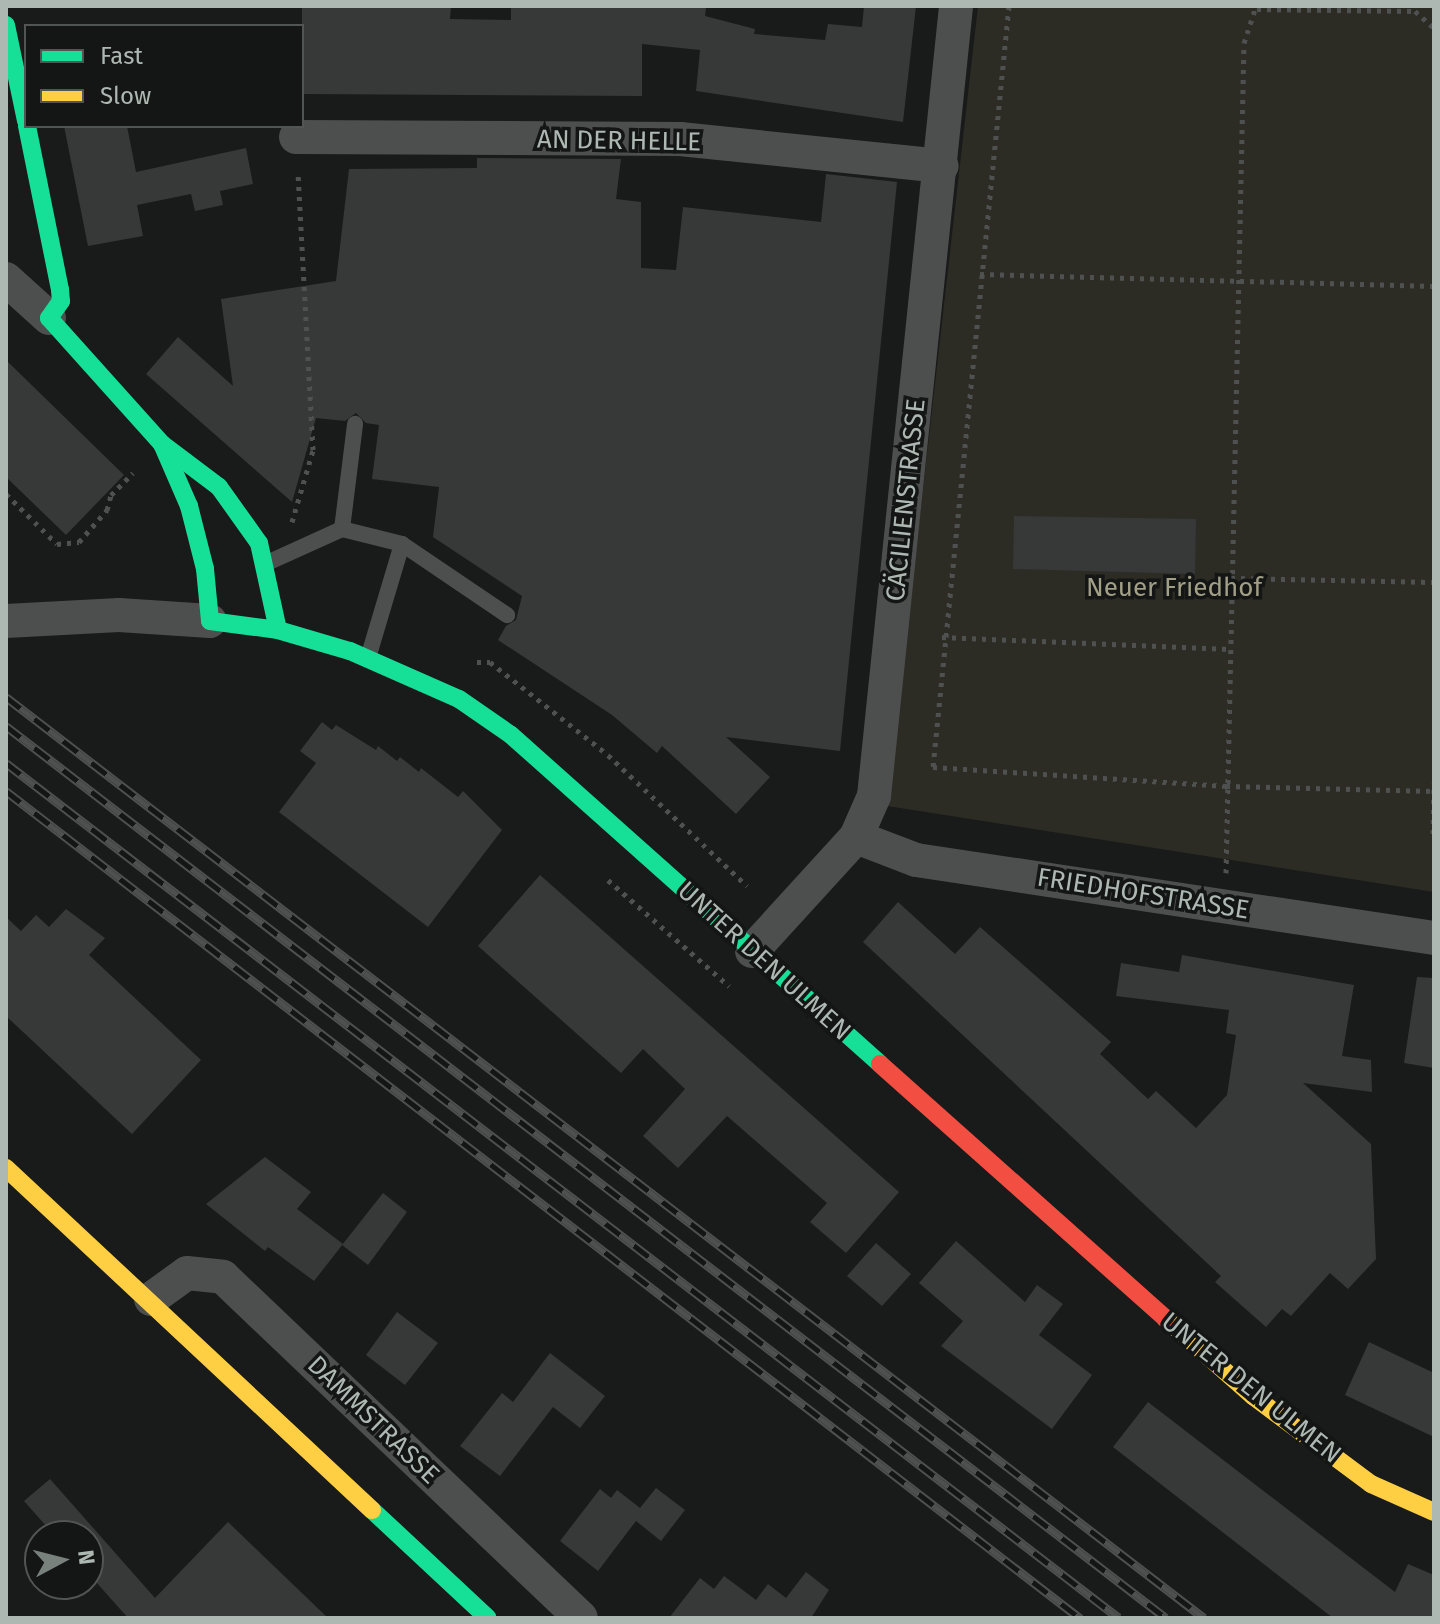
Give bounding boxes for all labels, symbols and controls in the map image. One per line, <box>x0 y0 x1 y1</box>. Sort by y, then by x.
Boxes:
legend <box>24 24 304 128</box>
text: Fast <box>100 42 143 70</box>
text: Slow <box>100 82 151 110</box>
street label: AN DER HELLE <box>537 124 701 158</box>
street label: CÄCILIENSTRASSE <box>880 397 932 603</box>
park label: Neuer Friedhof <box>1086 572 1262 604</box>
street label: FRIEDHOFSTRASSE <box>1035 862 1251 926</box>
street label: UNTER DEN ULMEN <box>671 875 857 1047</box>
street label: UNTER DEN ULMEN <box>1155 1306 1347 1470</box>
street label: DAMMSTRASSE <box>301 1349 445 1491</box>
north arrow <box>24 1520 104 1600</box>
text: N <box>72 1548 101 1566</box>

